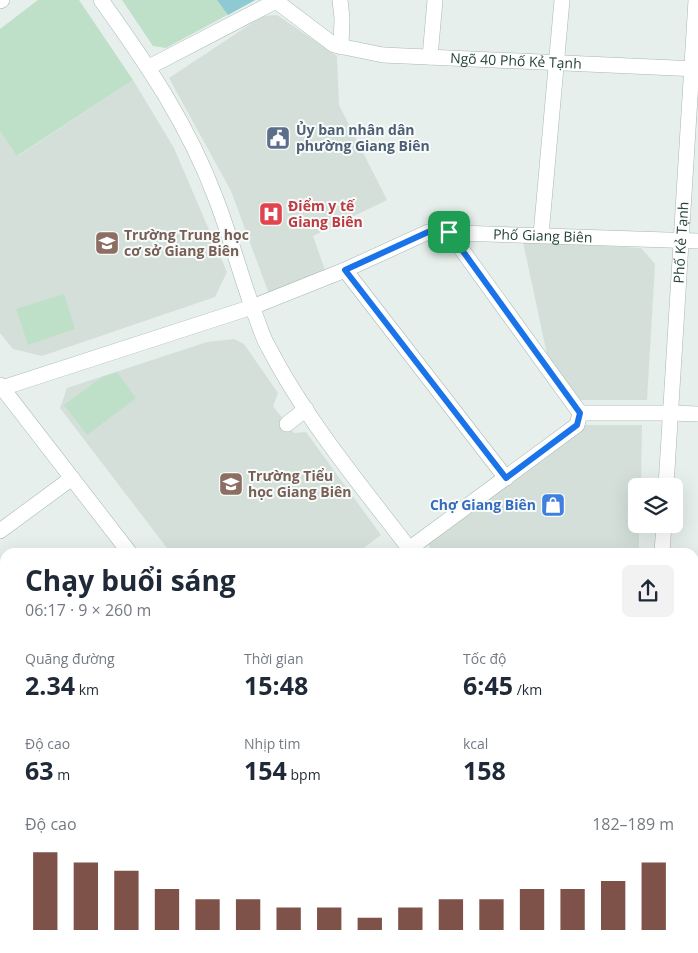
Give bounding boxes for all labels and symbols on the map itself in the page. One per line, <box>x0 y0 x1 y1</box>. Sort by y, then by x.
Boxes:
street label: Ngõ 40 Phố Kẻ Tạnh <box>450 48 582 73</box>
place label: Ủy ban nhân dân phường Giang Biên <box>296 120 430 155</box>
public building icon: Ủy ban nhân dân phường Giang Biên <box>265 125 291 151</box>
place label: Điểm y tế Giang Biên <box>288 196 363 231</box>
hospital icon: Điểm y tế Giang Biên <box>258 201 284 227</box>
street label: Phố Kẻ Tạnh <box>669 201 693 284</box>
pin <box>428 211 470 253</box>
street label: Phố Giang Biên <box>493 224 593 246</box>
place label: Trường Trung học cơ sở Giang Biên <box>124 225 249 260</box>
school or university icon: Trường Trung học cơ sở Giang Biên <box>94 230 120 256</box>
place label: Trường Tiểu học Giang Biên <box>248 466 351 501</box>
school or university icon: Trường Tiểu học Giang Biên <box>218 471 244 497</box>
shop icon: Chợ Giang Biên <box>540 492 566 518</box>
place label: Chợ Giang Biên <box>430 495 536 514</box>

